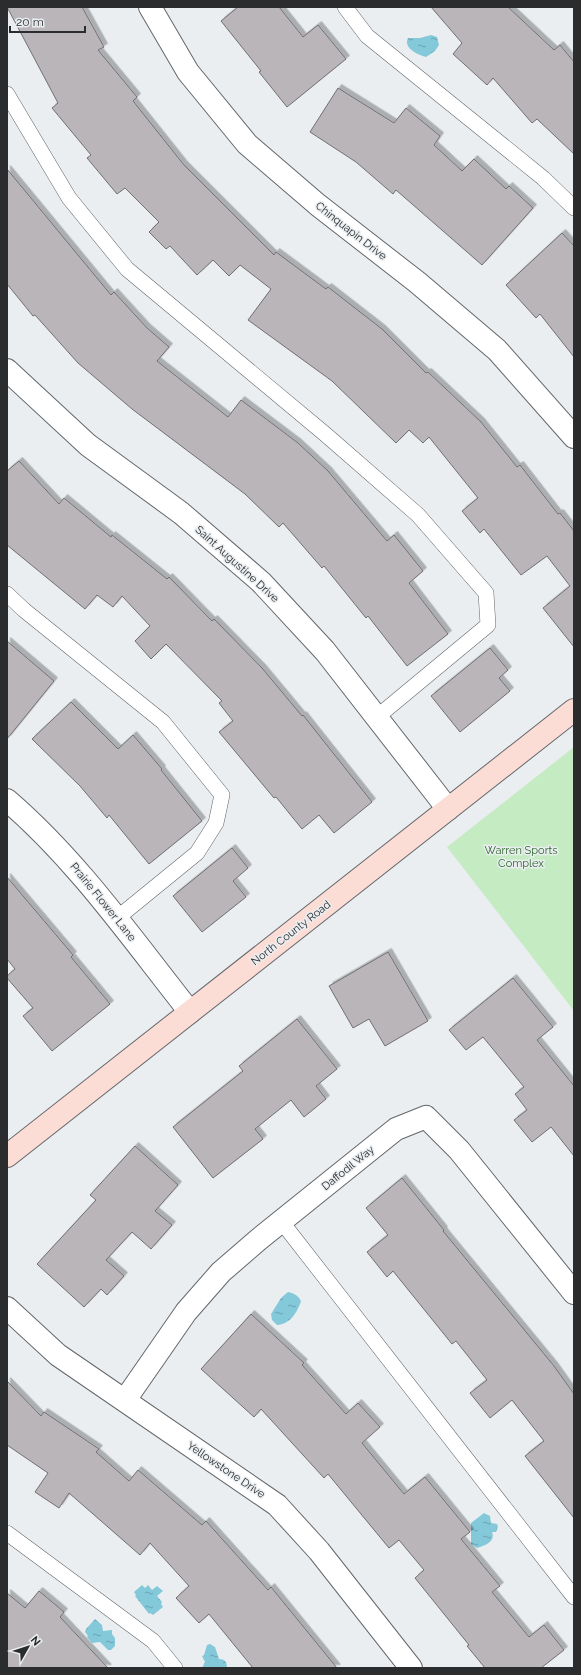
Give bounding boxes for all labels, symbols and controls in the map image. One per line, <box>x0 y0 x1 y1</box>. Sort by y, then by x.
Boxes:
scale bar <box>10 8 85 34</box>
text: 20 m <box>16 15 44 29</box>
street label: Chinquapin Drive <box>313 199 390 263</box>
street label: Saint Augustine Drive <box>192 523 282 605</box>
park label: Warren Sports Complex <box>484 844 558 870</box>
street label: Prairie Flower Lane <box>67 860 139 944</box>
street label: North County Road <box>249 898 333 968</box>
street label: Daffodil Way <box>319 1143 377 1193</box>
street label: Yellowstone Drive <box>185 1439 268 1501</box>
north arrow <box>8 1627 48 1667</box>
text: N <box>28 1634 43 1648</box>

